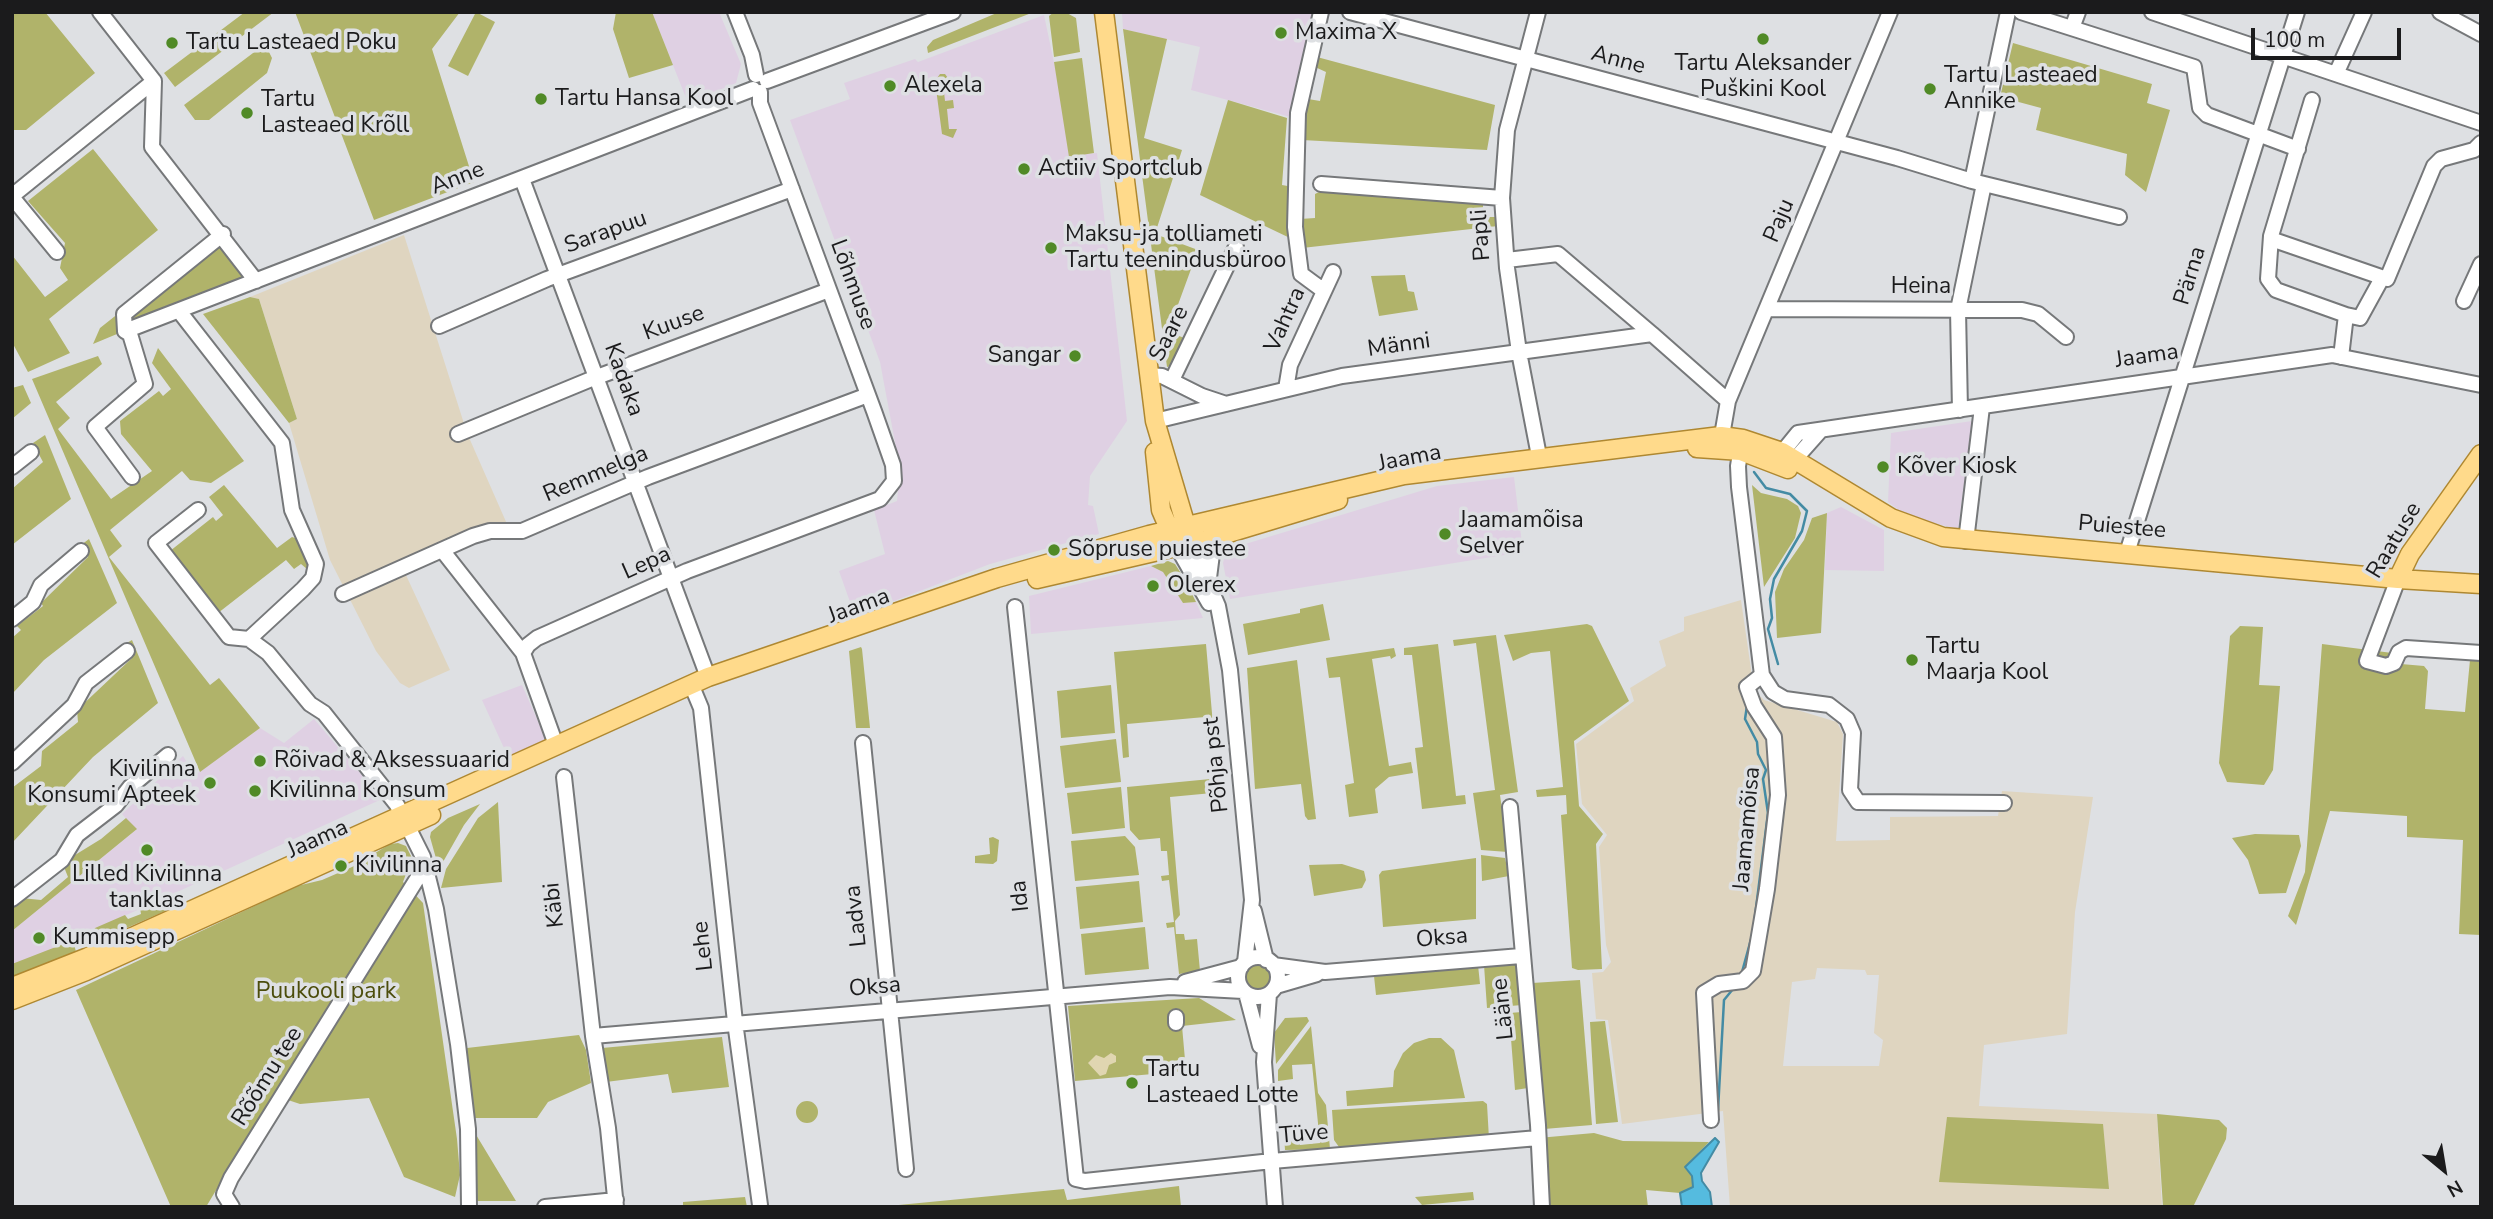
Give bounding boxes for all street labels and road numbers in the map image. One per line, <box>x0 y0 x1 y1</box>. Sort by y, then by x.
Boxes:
street label: Anne <box>1588 41 1648 81</box>
street label: Anne <box>427 156 489 202</box>
street label: Paju <box>1759 195 1801 247</box>
street label: Sarapuu <box>561 205 651 261</box>
street label: Papli <box>1466 208 1498 262</box>
street label: Lõhmuse <box>823 236 881 334</box>
street label: Pärna <box>2169 243 2213 309</box>
street label: Heina <box>1891 273 1951 301</box>
street label: Vahtra <box>1260 283 1312 357</box>
street label: Kuuse <box>640 300 708 348</box>
street label: Saare <box>1144 302 1196 366</box>
street label: Männi <box>1366 328 1432 364</box>
street label: Jaama <box>2114 339 2180 375</box>
street label: Kadaka <box>597 340 649 420</box>
street label: Jaama <box>1376 439 1444 479</box>
street label: Remmelga <box>539 441 653 509</box>
street label: Raatuse <box>2362 498 2428 584</box>
street label: Puiestee <box>2077 510 2167 546</box>
street label: Lepa <box>618 541 676 587</box>
street label: Jaama <box>824 583 894 631</box>
street label: Põhja pst <box>1198 716 1236 814</box>
street label: Jaamamõisa <box>1729 766 1767 892</box>
street label: Jaama <box>283 814 353 866</box>
street label: Ida <box>1006 879 1036 913</box>
street label: Käbi <box>539 881 571 929</box>
street label: Ladva <box>840 884 874 948</box>
street label: Lehe <box>688 920 720 972</box>
street label: Oksa <box>1415 923 1469 955</box>
street label: Oksa <box>848 972 902 1004</box>
street label: Lääne <box>1487 977 1521 1041</box>
street label: Rõõmu tee <box>227 1022 309 1132</box>
street label: Tüve <box>1278 1119 1330 1151</box>

